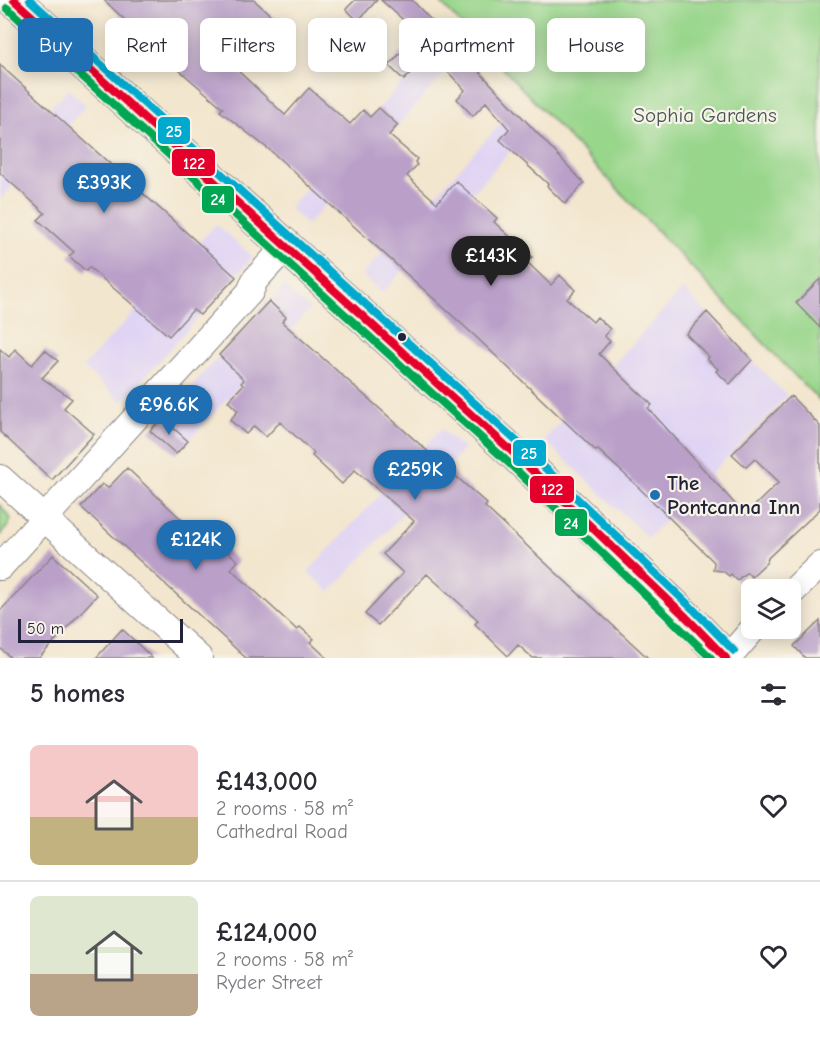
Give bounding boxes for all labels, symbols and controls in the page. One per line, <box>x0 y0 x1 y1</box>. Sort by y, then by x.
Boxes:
chip: Buy <box>18 18 93 72</box>
chip: Rent <box>105 18 188 72</box>
chip: Filters <box>200 18 296 72</box>
chip: New <box>308 18 387 72</box>
chip: Apartment <box>399 18 535 72</box>
chip: House <box>547 18 645 72</box>
park label: Sophia Gardens <box>633 103 777 127</box>
line badge: 25 <box>157 116 191 145</box>
text: 25 <box>166 123 182 141</box>
line badge: 122 <box>171 148 216 177</box>
text: 122 <box>183 155 205 173</box>
pin: £393K <box>62 163 146 214</box>
text: £393K <box>77 171 131 194</box>
line badge: 24 <box>201 185 235 214</box>
text: 24 <box>211 191 226 209</box>
pin: £143K <box>449 236 533 287</box>
text: £143K <box>465 244 517 267</box>
unlabelled marker <box>396 331 408 343</box>
pin: £96.6K <box>120 385 218 436</box>
text: £96.6K <box>139 393 199 416</box>
line badge: 25 <box>512 439 547 467</box>
text: 25 <box>521 445 537 463</box>
pin: £259K <box>373 450 457 501</box>
text: £259K <box>387 458 443 481</box>
place label: The Pontcanna Inn <box>667 471 800 519</box>
line badge: 122 <box>529 475 575 504</box>
text: 122 <box>541 481 563 499</box>
marker: The Pontcanna Inn <box>648 488 662 502</box>
line badge: 24 <box>554 508 588 537</box>
text: 24 <box>564 515 579 533</box>
pin: £124K <box>154 520 238 571</box>
text: £124K <box>170 528 222 551</box>
map controls <box>741 579 801 639</box>
button: layers <box>741 579 801 639</box>
scale bar <box>18 616 183 644</box>
text: 50 m <box>27 620 64 638</box>
icon: filters <box>757 678 790 711</box>
text: 5 homes <box>30 679 125 709</box>
text: £143,000 <box>216 767 318 797</box>
icon: home <box>78 769 150 841</box>
icon: heart <box>757 789 790 822</box>
text: 2 rooms · 58 m² <box>216 797 353 820</box>
text: Cathedral Road <box>216 820 348 843</box>
text: £124,000 <box>216 918 317 948</box>
icon: home <box>78 920 150 992</box>
icon: heart <box>757 940 790 973</box>
text: 2 rooms · 58 m² <box>216 948 353 971</box>
text: Ryder Street <box>216 971 322 994</box>

